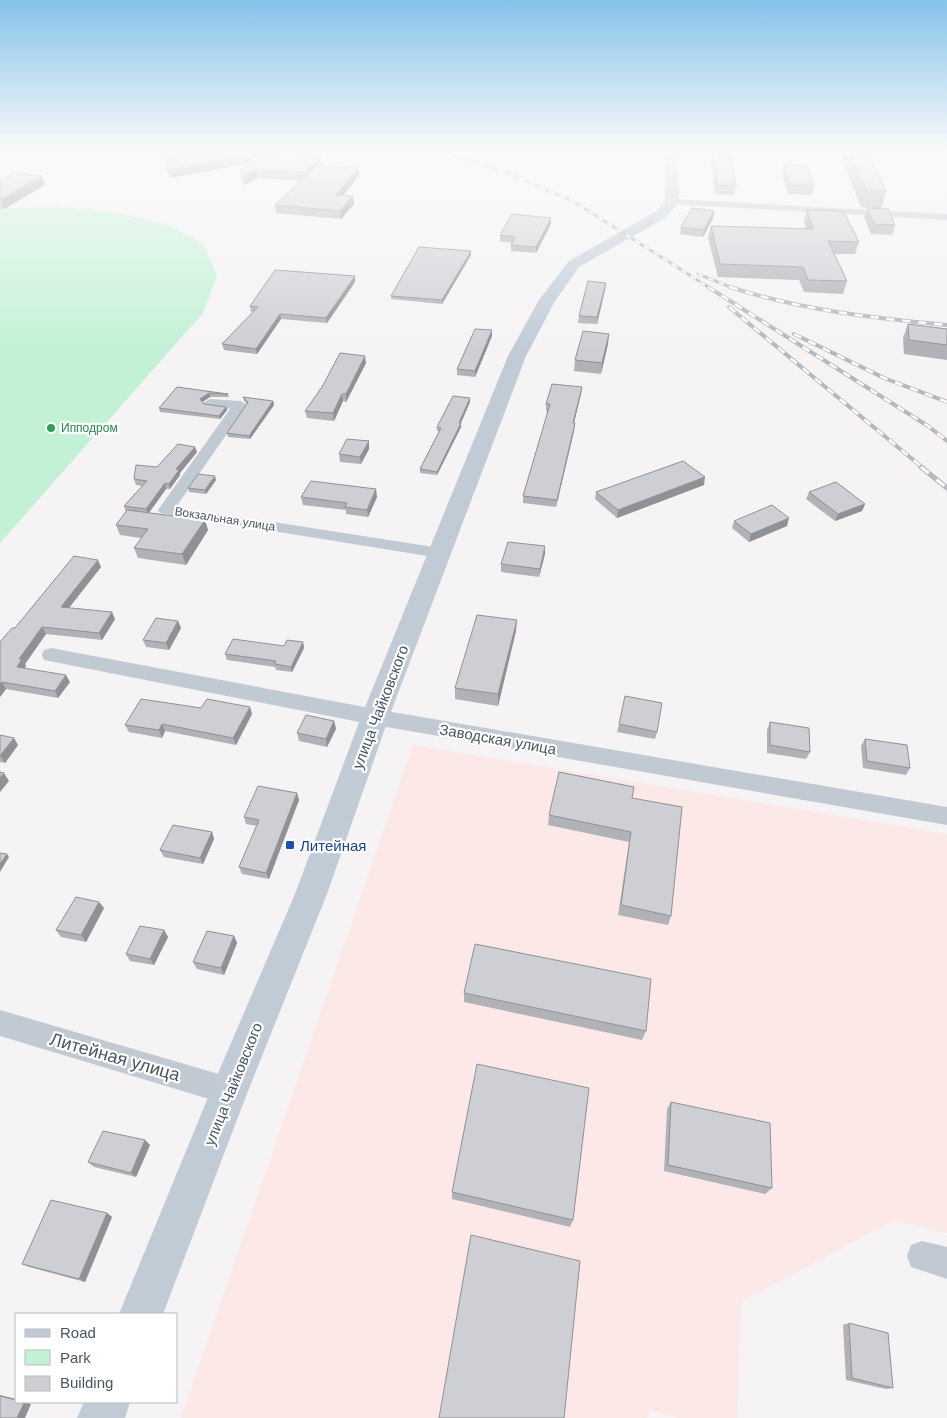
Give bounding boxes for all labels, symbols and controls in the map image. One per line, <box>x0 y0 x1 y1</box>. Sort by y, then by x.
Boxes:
place label: Ипподром <box>61 421 118 435</box>
marker: Ипподром <box>45 422 57 434</box>
street label: Вокзальная улица <box>174 504 277 534</box>
street label: улица Чайковского <box>349 643 411 771</box>
street label: Заводская улица <box>438 720 558 758</box>
place label: Литейная <box>300 837 366 854</box>
marker: Литейная <box>284 839 296 851</box>
street label: улица Чайковского <box>201 1020 265 1148</box>
street label: Литейная улица <box>48 1029 183 1085</box>
legend <box>15 1313 178 1403</box>
text: Road <box>60 1324 96 1341</box>
text: Park <box>60 1349 91 1366</box>
text: Building <box>60 1374 113 1391</box>

